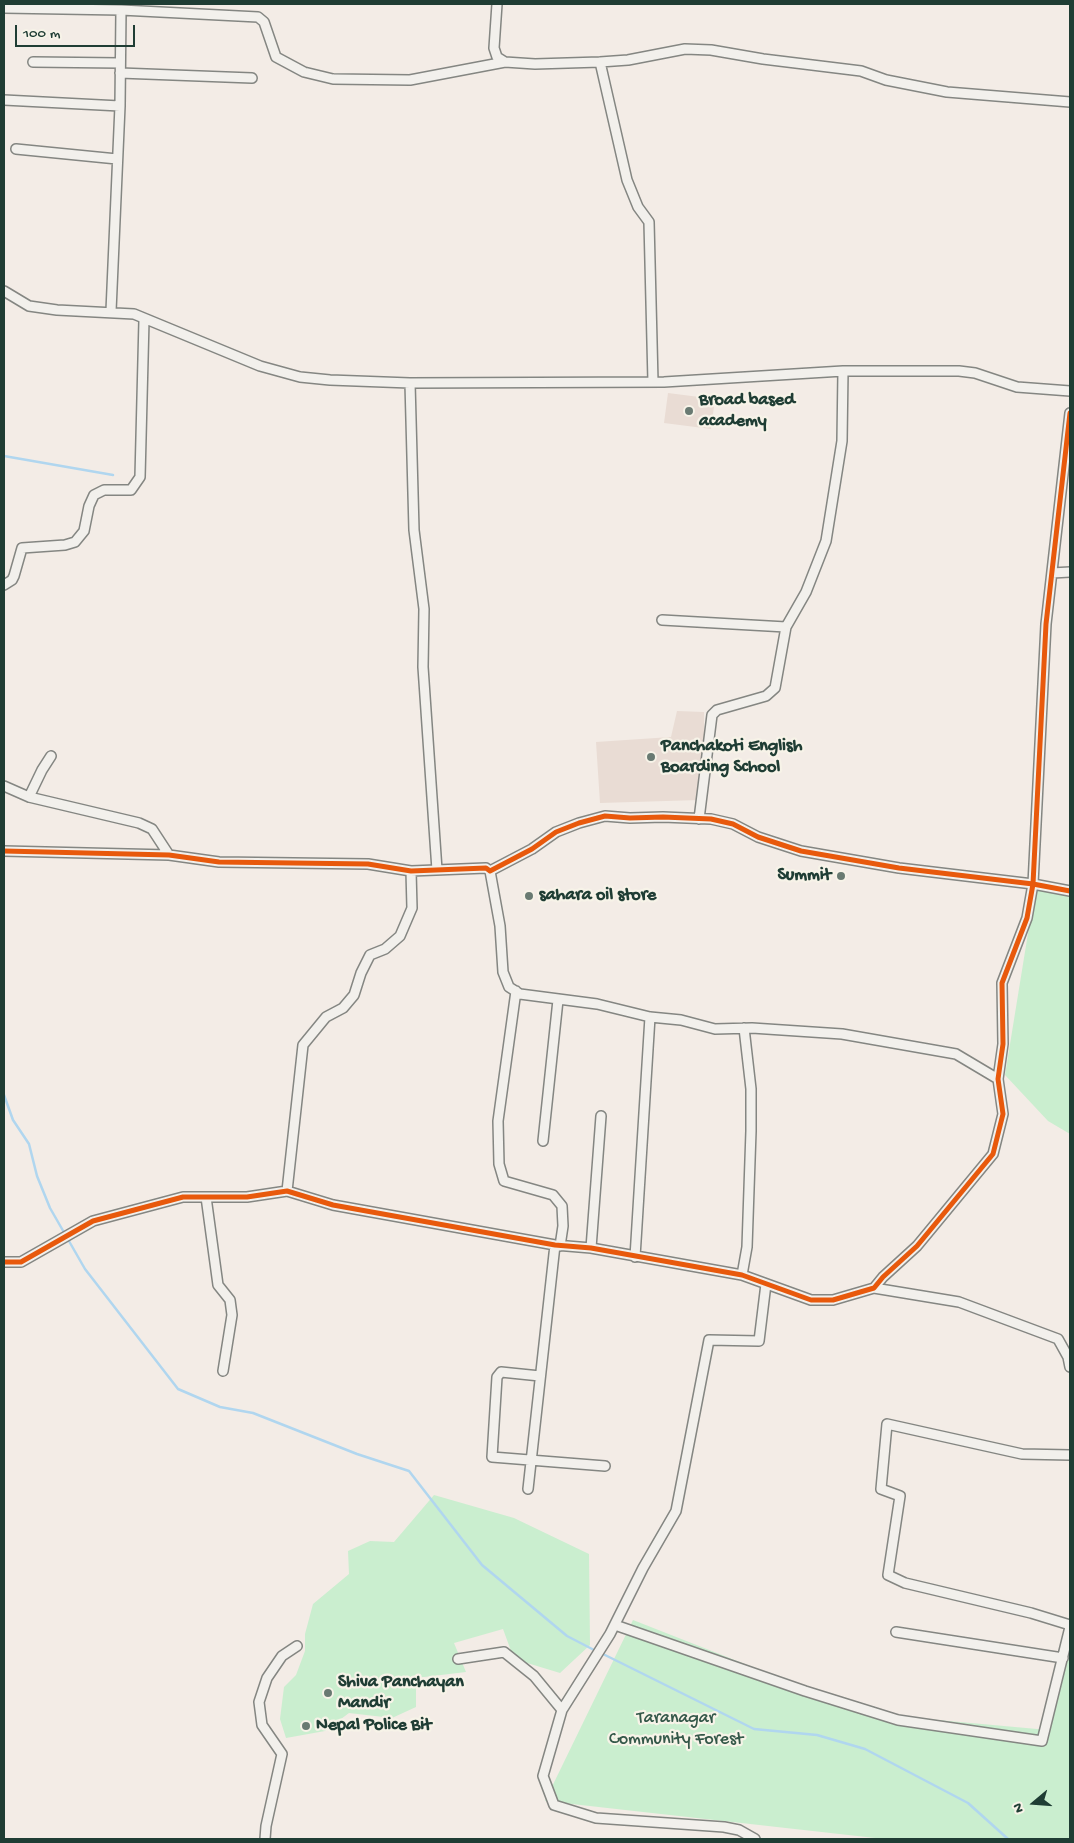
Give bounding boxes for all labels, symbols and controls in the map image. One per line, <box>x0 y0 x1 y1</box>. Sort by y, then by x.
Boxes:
scale bar <box>18 15 138 47</box>
text: 100 m <box>23 25 60 43</box>
place label: Broad based academy <box>699 390 795 432</box>
marker: Broad based academy <box>683 405 695 417</box>
place label: Panchakoti English Boarding School <box>661 736 802 779</box>
marker: Panchakoti English Boarding School <box>645 751 657 763</box>
place label: Summit <box>777 865 831 887</box>
marker: Summit <box>835 870 847 882</box>
place label: sahara oil store <box>539 885 656 907</box>
marker: sahara oil store <box>523 890 535 902</box>
place label: Shiva Panchayan Mandir <box>338 1672 464 1715</box>
marker: Shiva Panchayan Mandir <box>322 1687 334 1699</box>
park label: Taranagar Community Forest <box>609 1708 743 1750</box>
place label: Nepal Police Bit <box>316 1715 431 1737</box>
marker: Nepal Police Bit <box>300 1720 312 1732</box>
north arrow <box>1009 1778 1059 1828</box>
text: N <box>1010 1801 1029 1815</box>

